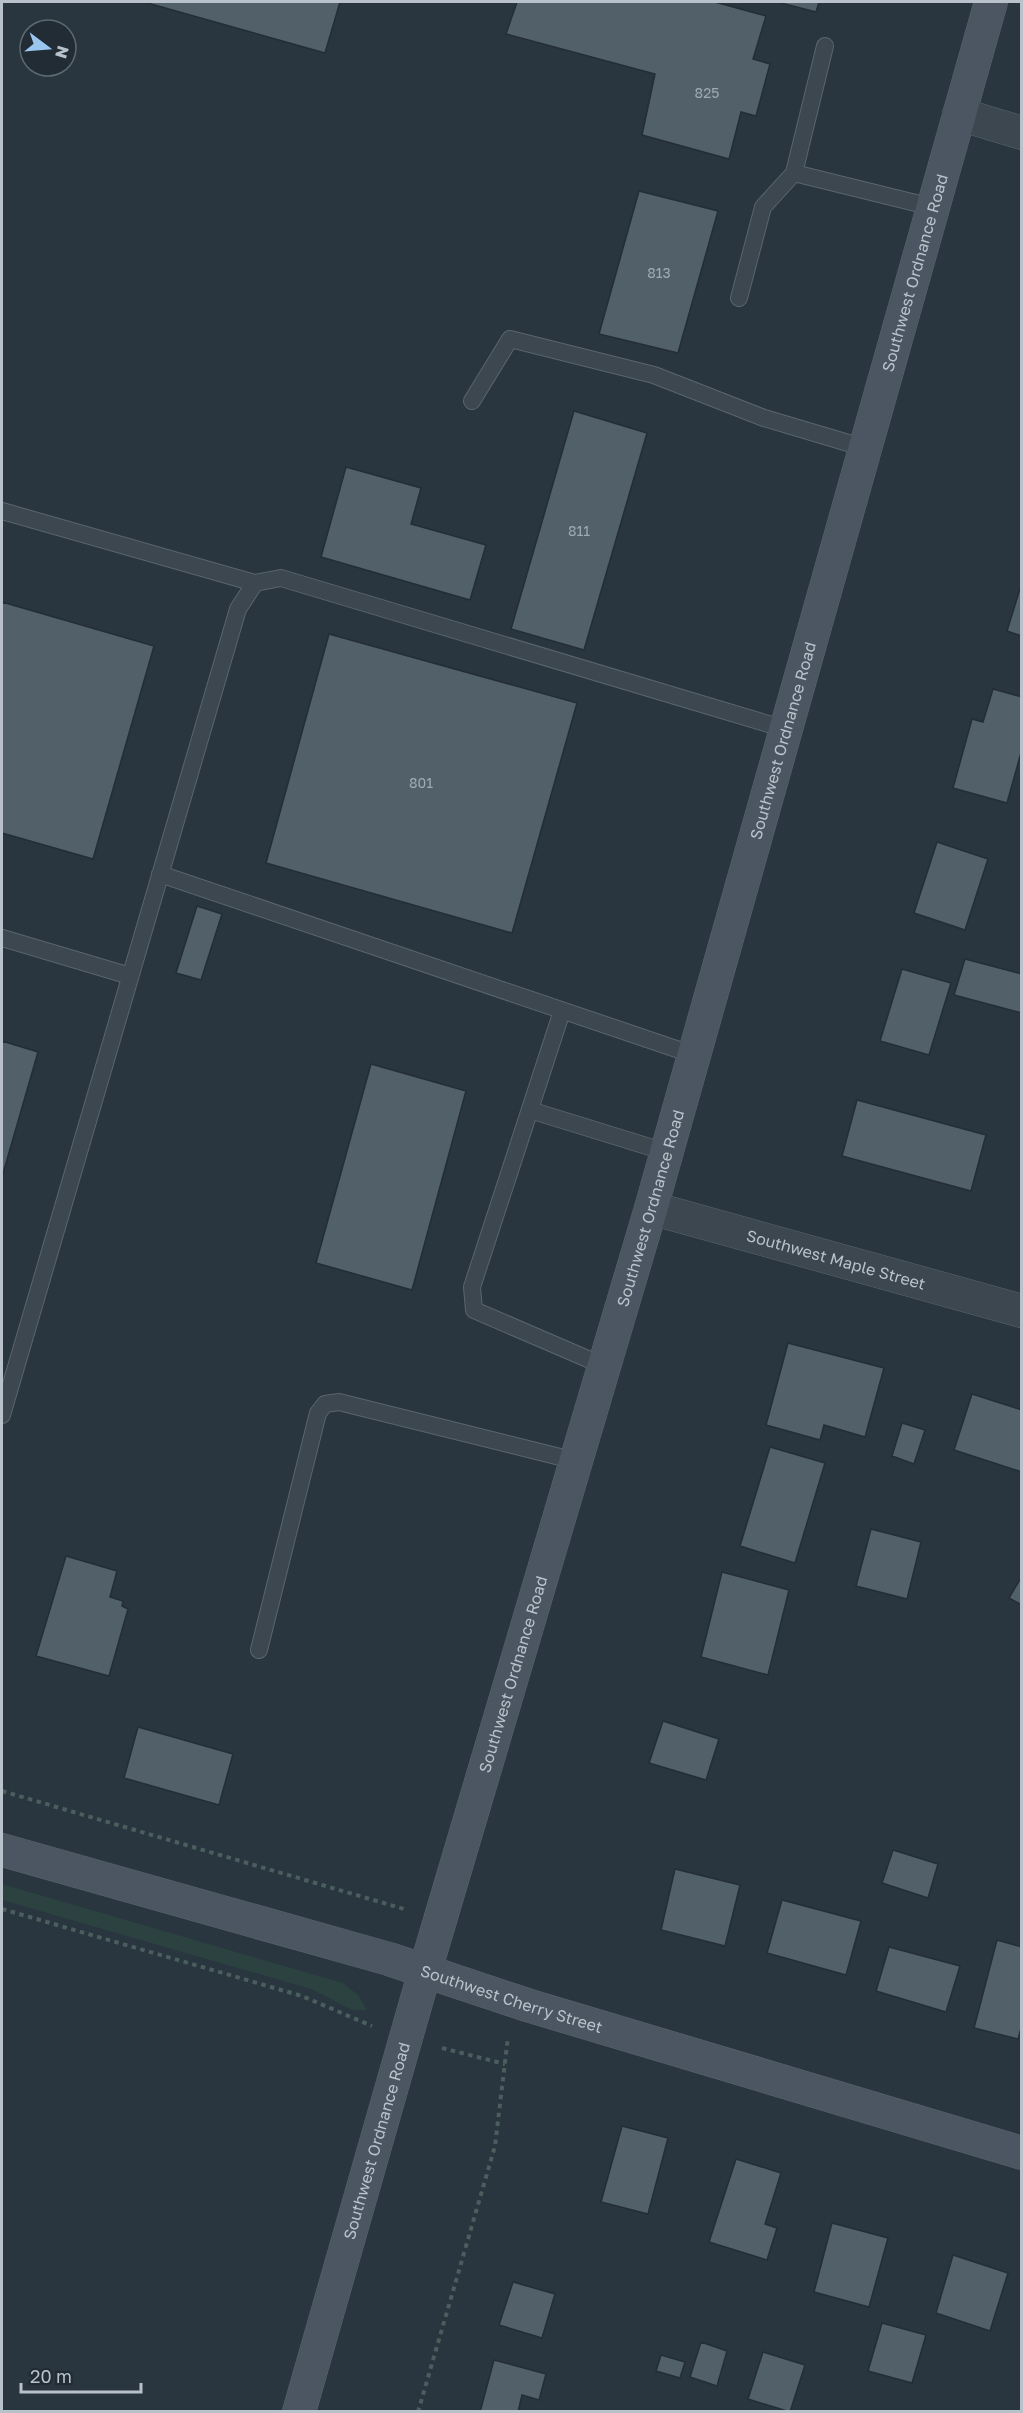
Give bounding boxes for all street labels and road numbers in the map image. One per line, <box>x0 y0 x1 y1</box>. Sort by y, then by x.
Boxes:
street label: Southwest Ordnance Road <box>877 172 952 374</box>
street label: Southwest Ordnance Road <box>745 640 820 842</box>
street label: Southwest Ordnance Road <box>612 1107 688 1309</box>
street label: Southwest Maple Street <box>744 1225 928 1294</box>
street label: Southwest Ordnance Road <box>474 1574 551 1775</box>
street label: Southwest Cherry Street <box>418 1960 605 2037</box>
street label: Southwest Ordnance Road <box>339 2040 414 2242</box>

